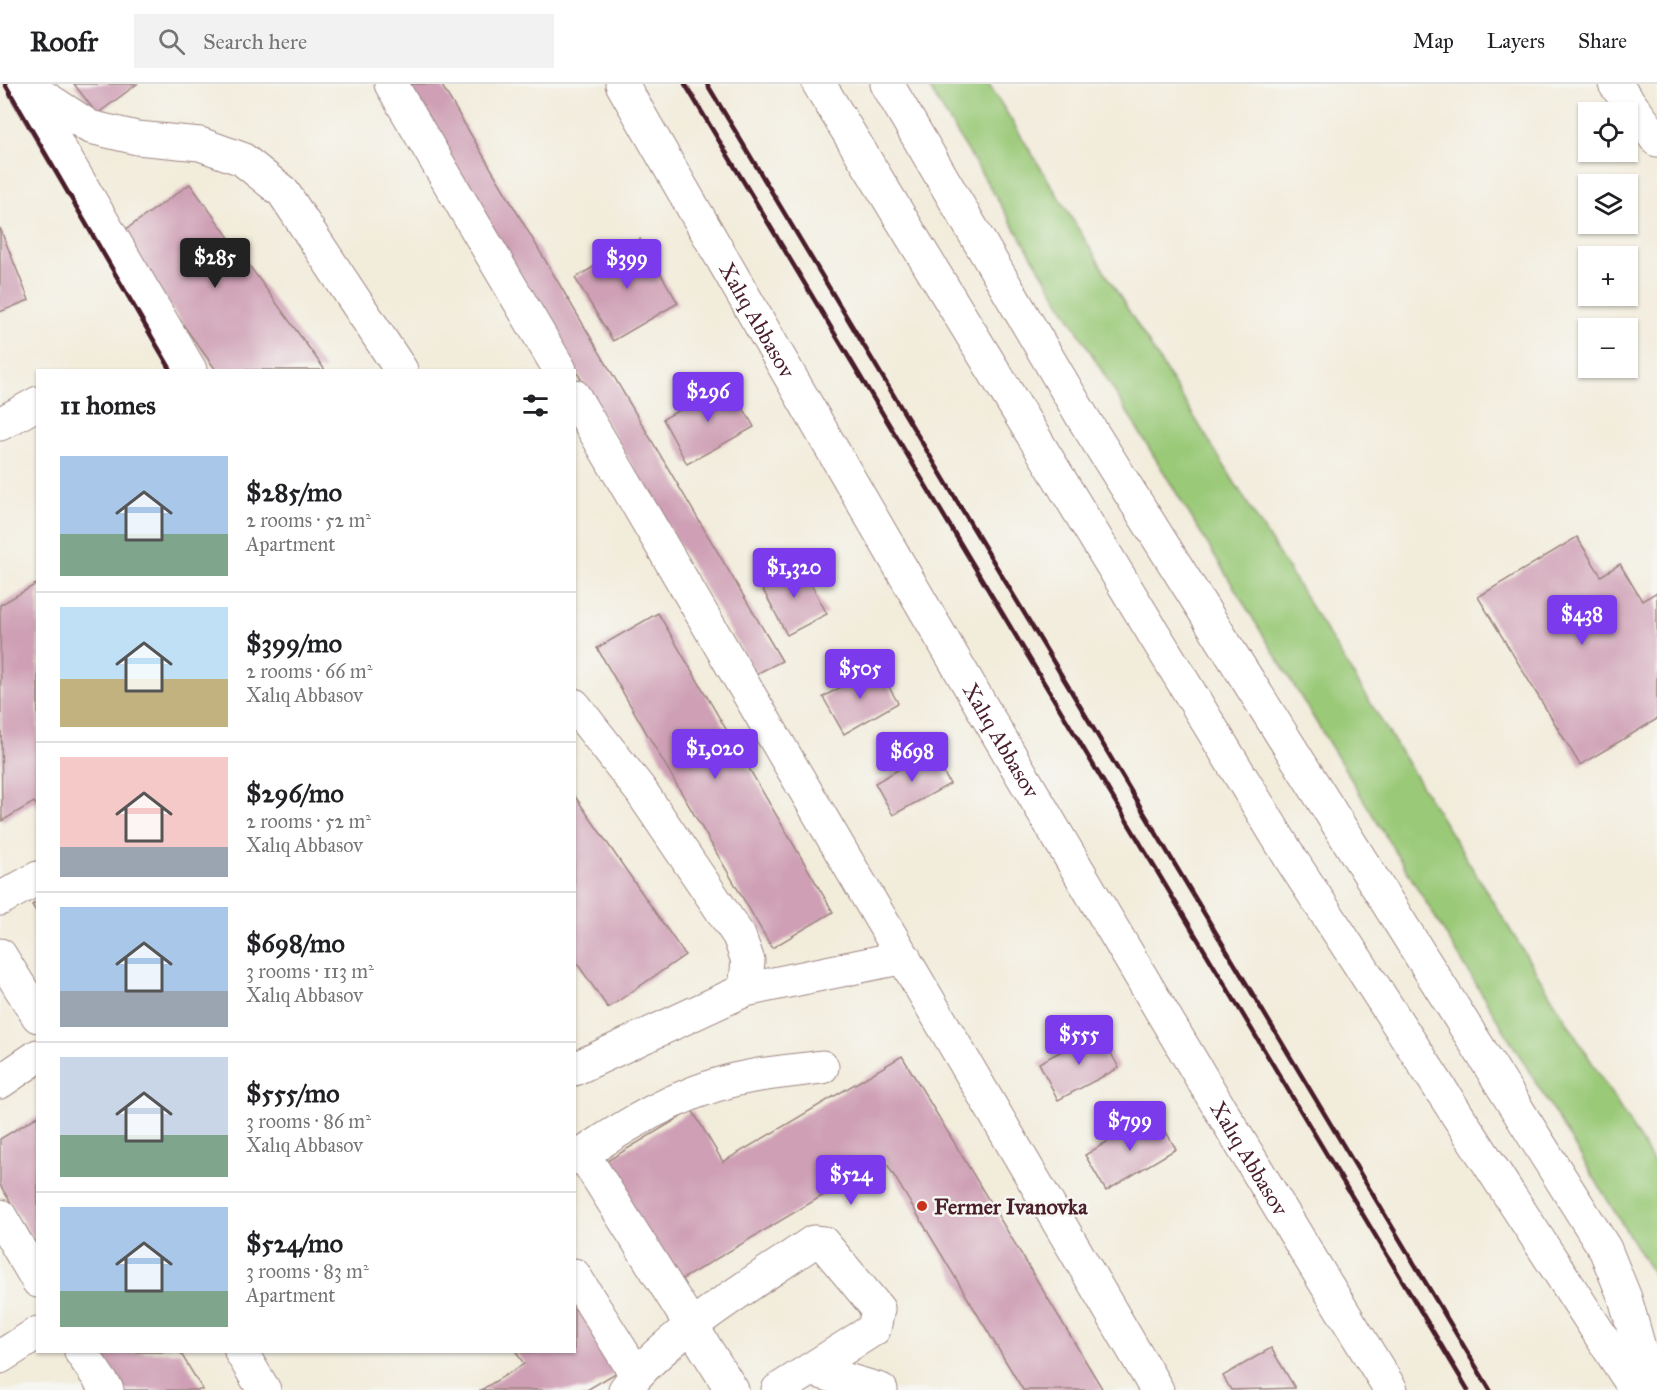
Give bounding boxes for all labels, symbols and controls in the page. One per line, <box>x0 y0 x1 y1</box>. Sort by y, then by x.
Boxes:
search box <box>134 14 554 68</box>
text: Roofr <box>30 24 98 59</box>
icon: search <box>155 25 188 58</box>
text: Search here <box>203 28 307 55</box>
text: Map <box>1413 28 1454 54</box>
text: Layers <box>1487 28 1545 54</box>
text: Share <box>1578 28 1627 54</box>
map controls <box>1578 102 1638 378</box>
button: locate <box>1578 102 1638 162</box>
button: layers <box>1578 174 1638 234</box>
pin: $285 <box>179 238 251 289</box>
pin: $399 <box>591 239 663 290</box>
text: $285 <box>194 245 236 269</box>
text: $399 <box>606 246 648 270</box>
button: + <box>1578 246 1638 306</box>
street label: Xalıq Abbasov <box>713 258 802 384</box>
button: − <box>1578 318 1638 378</box>
pin: $296 <box>672 372 744 423</box>
text: $296 <box>687 379 729 403</box>
text: 11 homes <box>60 389 156 421</box>
icon: filters <box>519 389 552 422</box>
text: $285/mo <box>246 476 342 508</box>
icon: home <box>108 480 180 552</box>
text: 2 rooms · 52 m² <box>246 508 371 532</box>
text: Apartment <box>246 532 335 556</box>
pin: $1,320 <box>745 548 843 599</box>
text: $1,320 <box>767 555 821 579</box>
pin: $438 <box>1546 595 1618 646</box>
text: $438 <box>1561 602 1603 626</box>
text: $399/mo <box>246 627 342 659</box>
icon: home <box>108 631 180 703</box>
pin: $505 <box>824 649 896 700</box>
text: $505 <box>839 656 881 680</box>
text: 2 rooms · 66 m² <box>246 659 372 683</box>
street label: Xalıq Abbasov <box>957 678 1046 804</box>
text: Xalıq Abbasov <box>246 683 363 707</box>
pin: $1,020 <box>666 729 764 780</box>
pin: $698 <box>876 732 948 783</box>
text: $1,020 <box>686 736 744 760</box>
text: $698 <box>890 739 934 763</box>
text: $296/mo <box>246 777 344 809</box>
icon: home <box>108 781 180 853</box>
text: 2 rooms · 52 m² <box>246 809 371 833</box>
text: Xalıq Abbasov <box>246 833 363 857</box>
text: $698/mo <box>246 927 345 959</box>
icon: home <box>108 931 180 1003</box>
text: 3 rooms · 113 m² <box>246 959 374 983</box>
text: Xalıq Abbasov <box>246 983 363 1007</box>
pin: $555 <box>1043 1015 1115 1066</box>
text: $555 <box>1059 1022 1099 1046</box>
text: $555/mo <box>246 1077 340 1109</box>
icon: home <box>108 1081 180 1153</box>
street label: Xalıq Abbasov <box>1204 1096 1295 1222</box>
pin: $799 <box>1094 1101 1166 1152</box>
text: $799 <box>1108 1108 1152 1132</box>
text: 3 rooms · 86 m² <box>246 1109 371 1133</box>
text: Xalıq Abbasov <box>246 1133 363 1157</box>
pin: $524 <box>815 1155 887 1206</box>
text: $524 <box>830 1162 872 1186</box>
place label: Fermer Ivanovka <box>934 1193 1088 1220</box>
marker: Fermer Ivanovka <box>915 1199 929 1213</box>
text: $524/mo <box>246 1227 343 1259</box>
icon: home <box>108 1231 180 1303</box>
text: 3 rooms · 83 m² <box>246 1259 369 1283</box>
text: Apartment <box>246 1283 335 1307</box>

